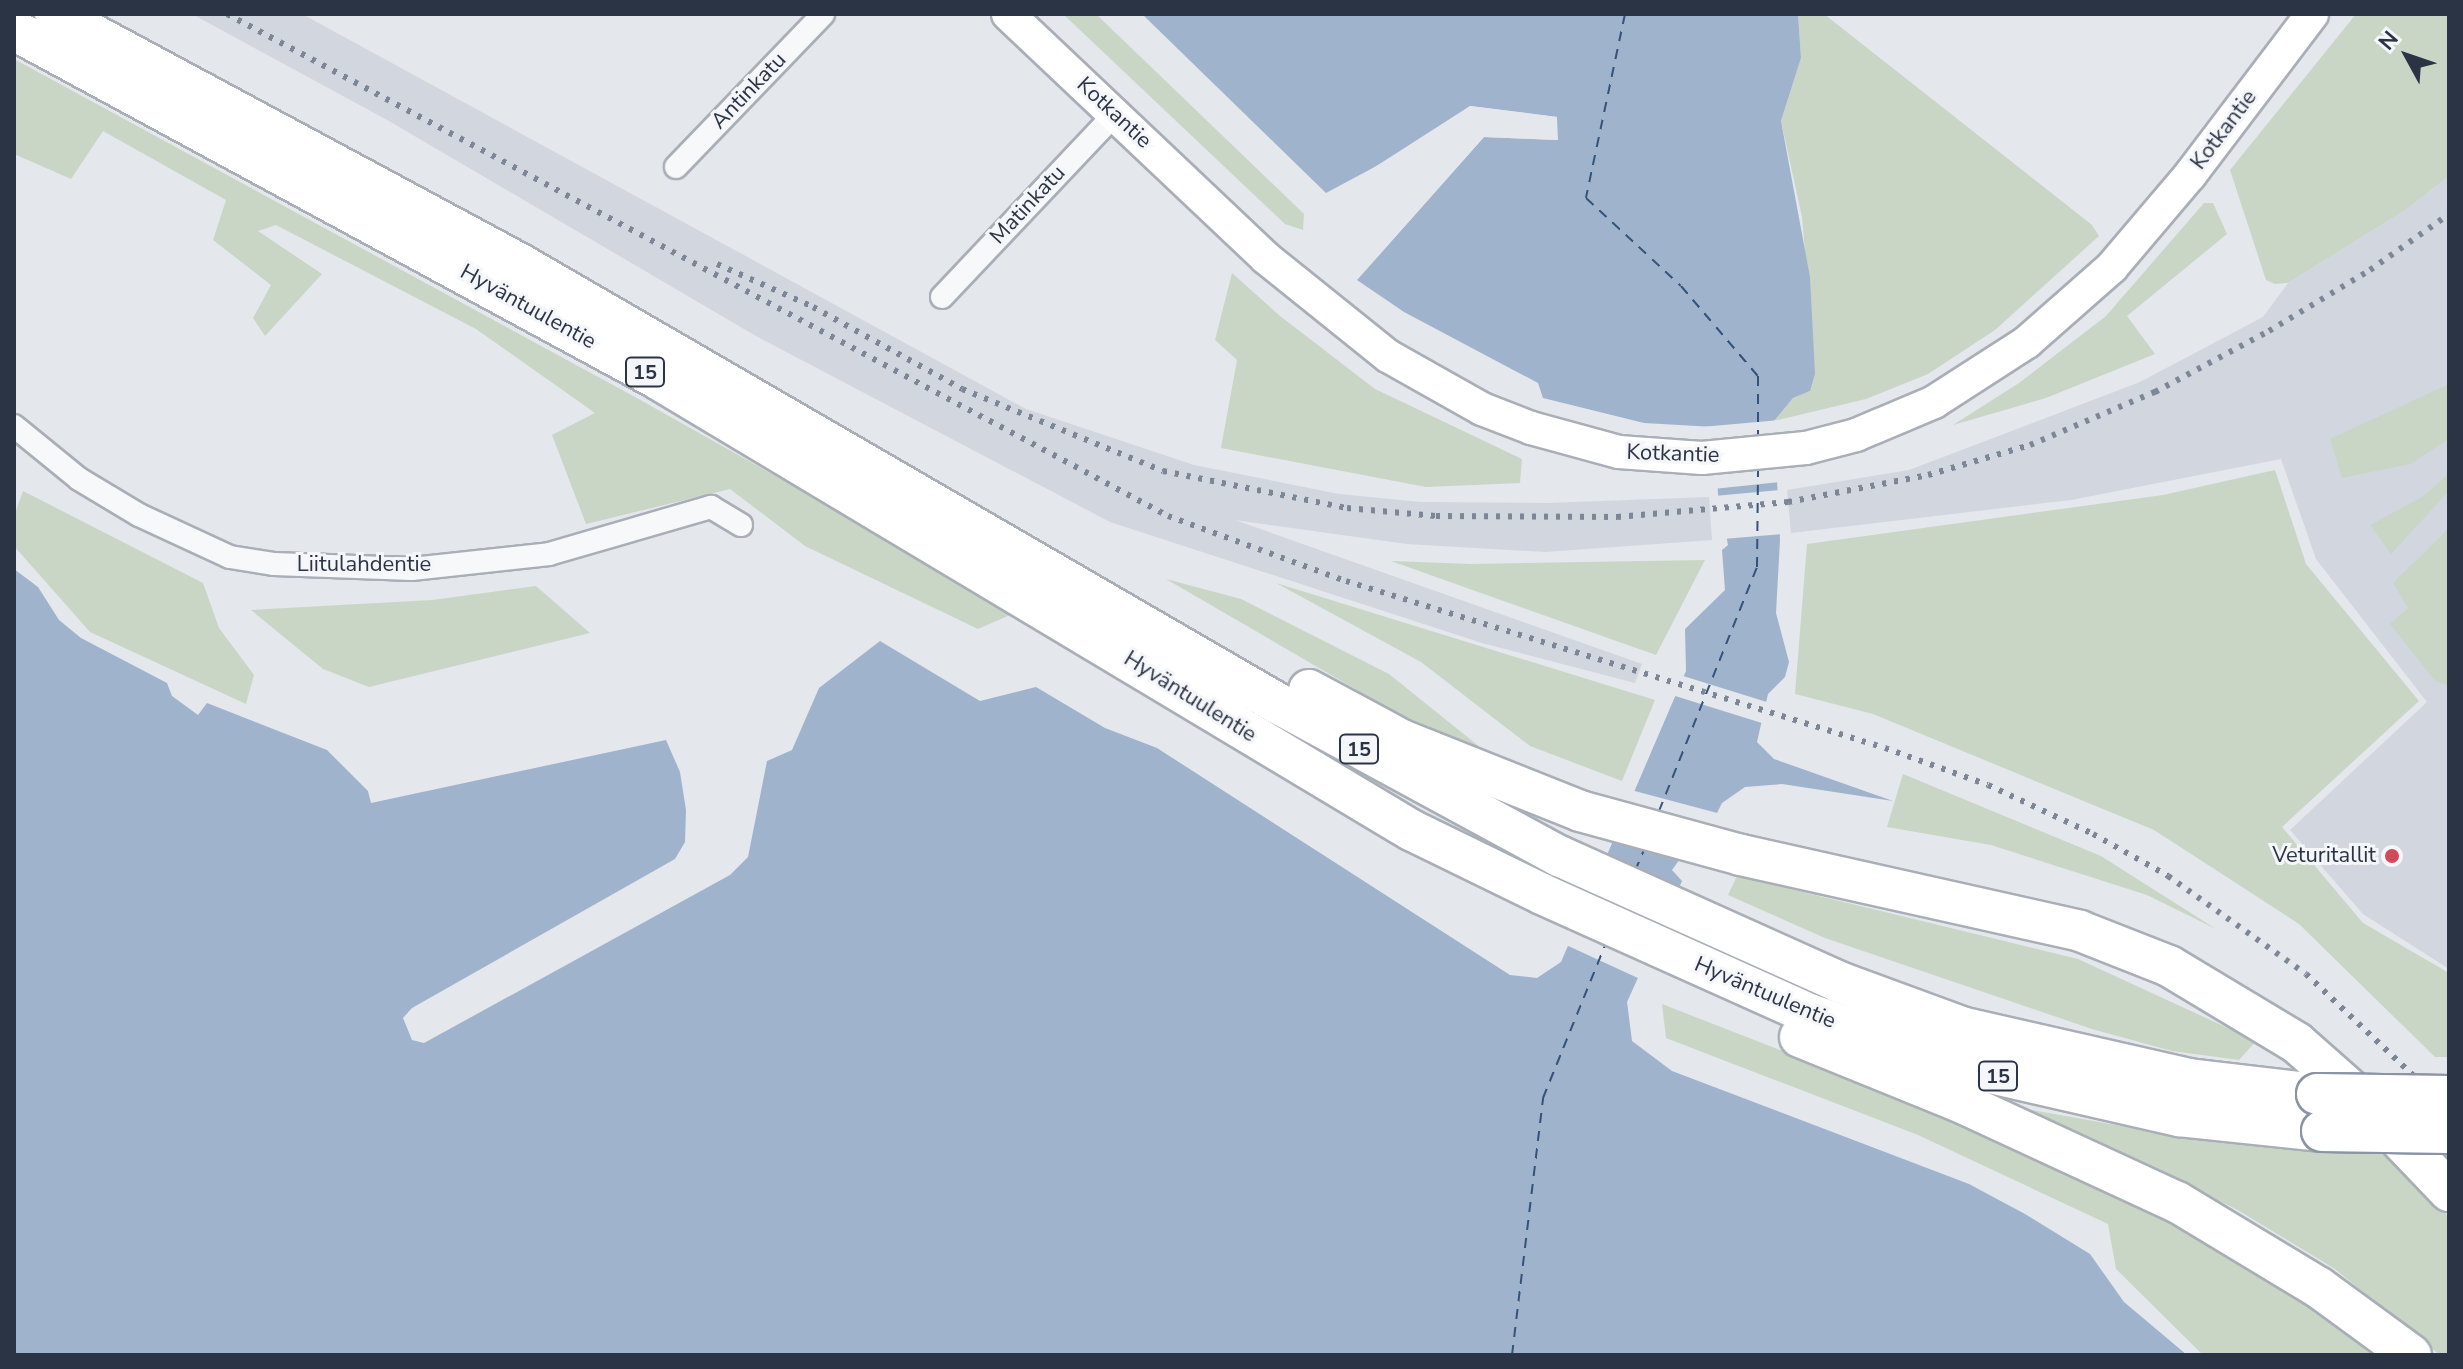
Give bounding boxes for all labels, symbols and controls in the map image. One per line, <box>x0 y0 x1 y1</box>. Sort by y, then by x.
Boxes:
north arrow <box>2367 16 2447 96</box>
text: N <box>2372 25 2405 57</box>
street label: Antinkatu <box>706 47 792 135</box>
street label: Kotkantie <box>1071 72 1157 154</box>
street label: Kotkantie <box>2186 85 2262 175</box>
street label: Matinkatu <box>985 160 1071 250</box>
street label: Hyväntuulentie <box>455 259 601 355</box>
road number: 15 <box>625 356 665 388</box>
street label: Kotkantie <box>1626 439 1720 469</box>
street label: Liitulahdentie <box>297 552 431 578</box>
street label: Hyväntuulentie <box>1119 646 1261 748</box>
road number: 15 <box>1339 733 1379 765</box>
place label: Veturitallit <box>2272 843 2376 869</box>
marker: Veturitallit <box>2383 847 2401 865</box>
street label: Hyväntuulentie <box>1690 951 1840 1035</box>
road number: 15 <box>1978 1060 2018 1092</box>

